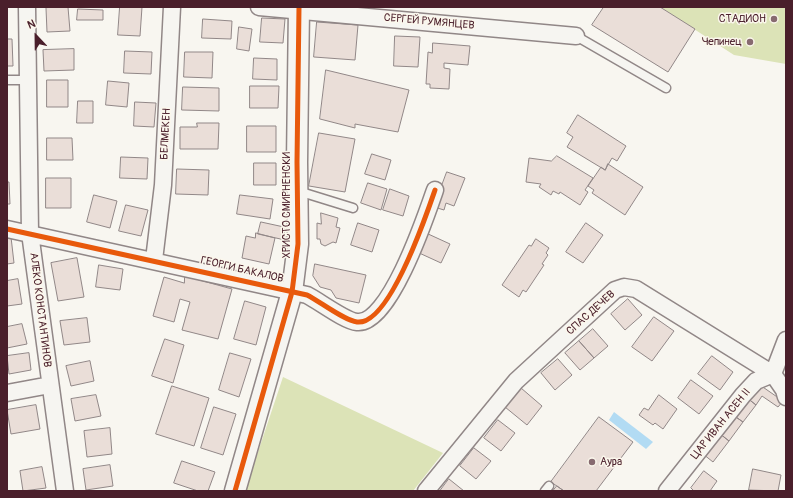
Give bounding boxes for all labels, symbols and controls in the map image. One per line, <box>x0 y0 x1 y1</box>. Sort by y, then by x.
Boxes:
street label: СЕРГЕЙ РУМЯНЦЕВ <box>383 11 475 33</box>
place label: СТАДИОН <box>719 12 766 26</box>
marker: СТАДИОН <box>769 14 779 24</box>
north arrow <box>16 16 56 56</box>
text: N <box>25 17 37 32</box>
place label: Чепинец <box>702 35 742 49</box>
marker: Чепинец <box>745 37 755 47</box>
street label: БЕЛМЕКЕН <box>158 108 174 160</box>
street label: ХРИСТО СМИРНЕНСКИ <box>280 152 294 258</box>
street label: АЛЕКО КОНСТАНТИНОВ <box>26 252 54 368</box>
street label: ГЕОРГИ БАКАЛОВ <box>199 254 285 286</box>
street label: СПАС ДЕЧЕВ <box>564 288 618 338</box>
street label: ЦАР ИВАН АСЕН II <box>688 386 754 462</box>
place label: Аура <box>600 455 622 469</box>
marker: Аура <box>587 457 597 467</box>

